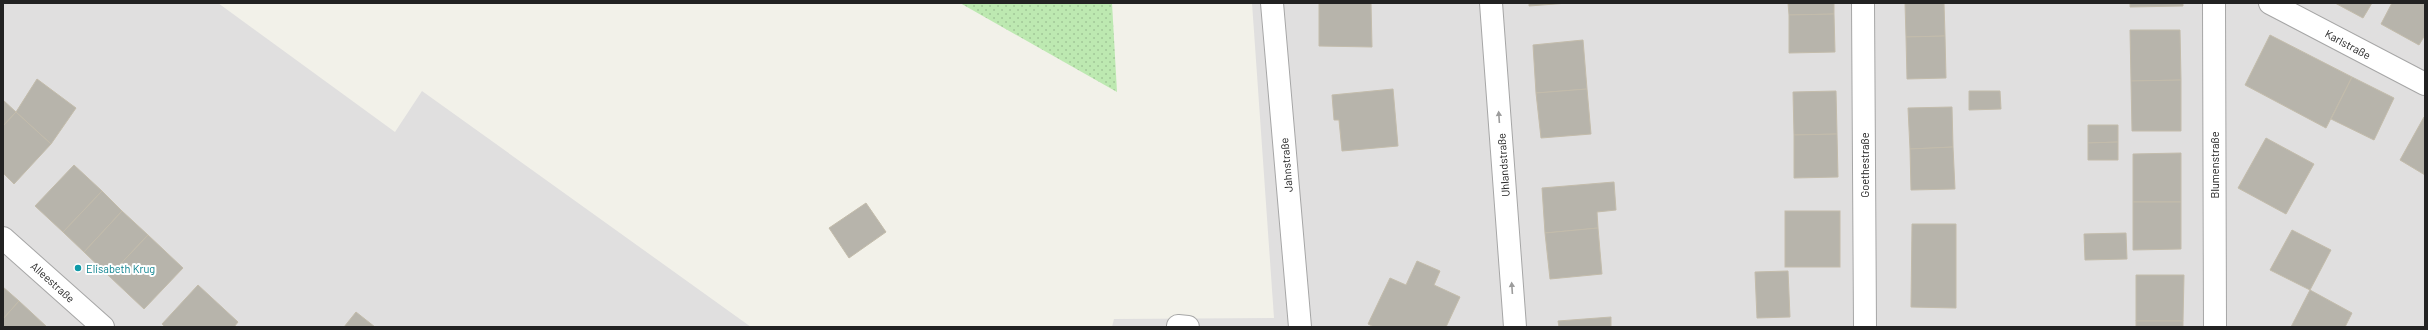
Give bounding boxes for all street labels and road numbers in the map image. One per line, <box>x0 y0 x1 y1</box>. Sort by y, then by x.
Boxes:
street label: Karlstraße <box>2323 27 2373 61</box>
street label: Blumenstraße <box>2208 131 2221 199</box>
street label: Goethestraße <box>1858 132 1871 198</box>
street label: Uhlandstraße <box>1494 133 1512 197</box>
street label: Jahnstraße <box>1277 137 1295 193</box>
street label: Alleestraße <box>28 259 78 305</box>

